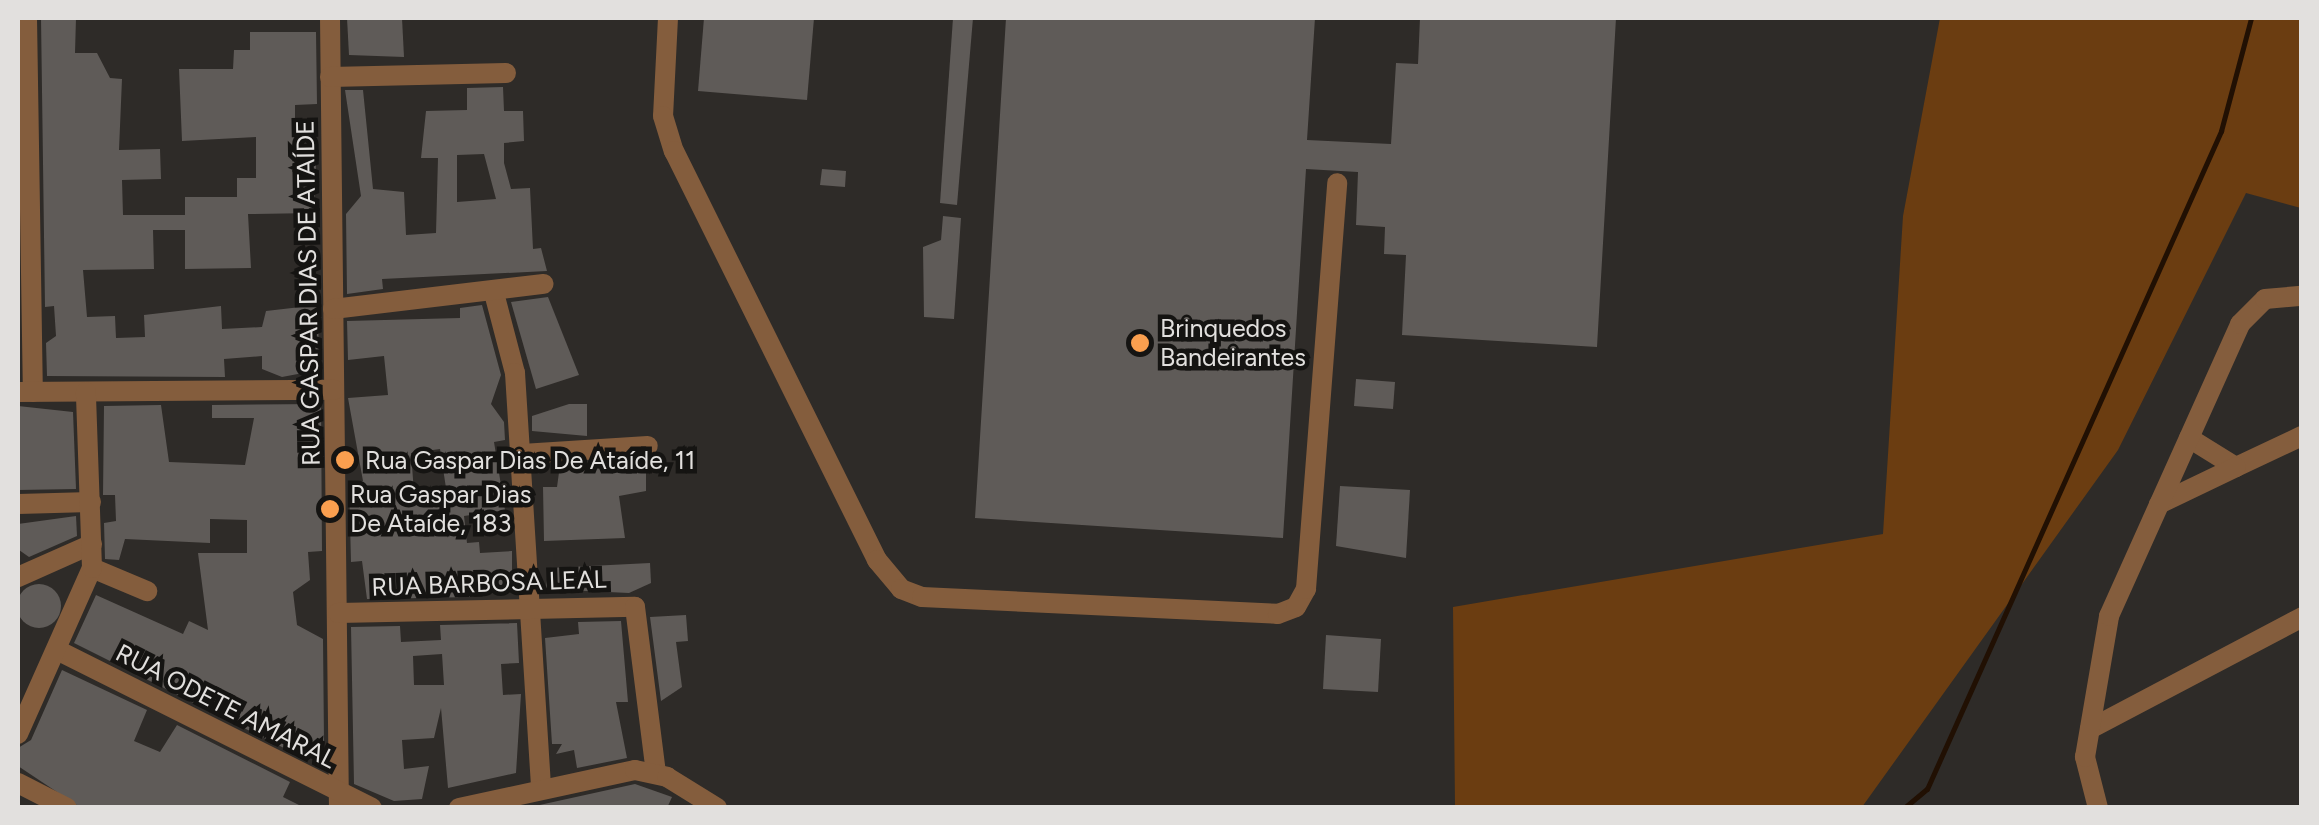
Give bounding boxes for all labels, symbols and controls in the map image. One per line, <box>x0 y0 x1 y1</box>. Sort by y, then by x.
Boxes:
street label: RUA GASPAR DIAS DE ATAÍDE <box>290 120 326 466</box>
place label: Brinquedos Bandeirantes <box>1160 314 1306 373</box>
marker: Brinquedos Bandeirantes <box>1129 332 1151 354</box>
place label: Rua Gaspar Dias De Ataíde, 11 <box>365 445 695 475</box>
marker: Rua Gaspar Dias De Ataíde, 11 <box>334 449 356 471</box>
place label: Rua Gaspar Dias De Ataíde, 183 <box>350 480 531 539</box>
marker: Rua Gaspar Dias De Ataíde, 183 <box>319 498 341 520</box>
street label: RUA BARBOSA LEAL <box>371 564 607 602</box>
street label: RUA ODETE AMARAL <box>111 637 341 775</box>

